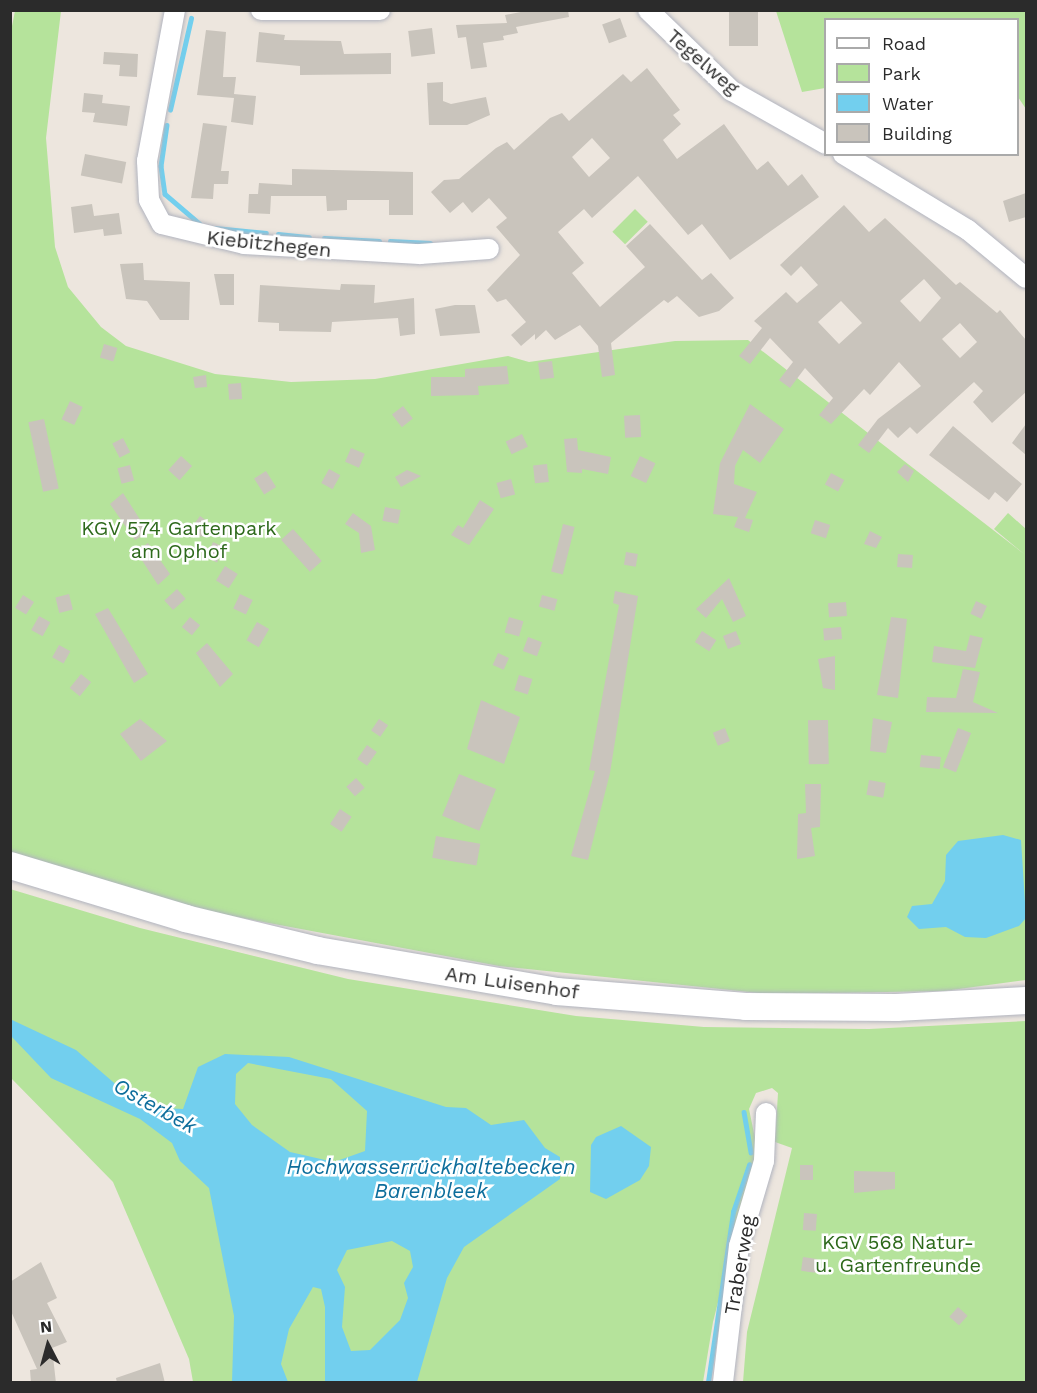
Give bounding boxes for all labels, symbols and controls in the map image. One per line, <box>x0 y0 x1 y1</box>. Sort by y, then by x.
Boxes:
legend <box>824 18 1019 156</box>
street label: Tegelweg <box>662 24 744 100</box>
text: Road <box>882 33 926 54</box>
text: Park <box>882 63 921 84</box>
text: Water <box>882 93 934 114</box>
text: Building <box>882 123 952 144</box>
street label: Kiebitzhegen <box>205 226 333 262</box>
park label: KGV 574 Gartenpark am Ophof <box>81 516 277 563</box>
street label: Am Luisenhof <box>443 962 581 1004</box>
water label: Osterbek <box>109 1073 201 1139</box>
water label: Hochwasserrückhaltebecken Barenbleek <box>286 1154 576 1204</box>
street label: Traberweg <box>719 1213 761 1317</box>
park label: KGV 568 Natur- u. Gartenfreunde <box>815 1231 981 1278</box>
north arrow <box>18 1315 78 1375</box>
text: N <box>39 1317 53 1337</box>

